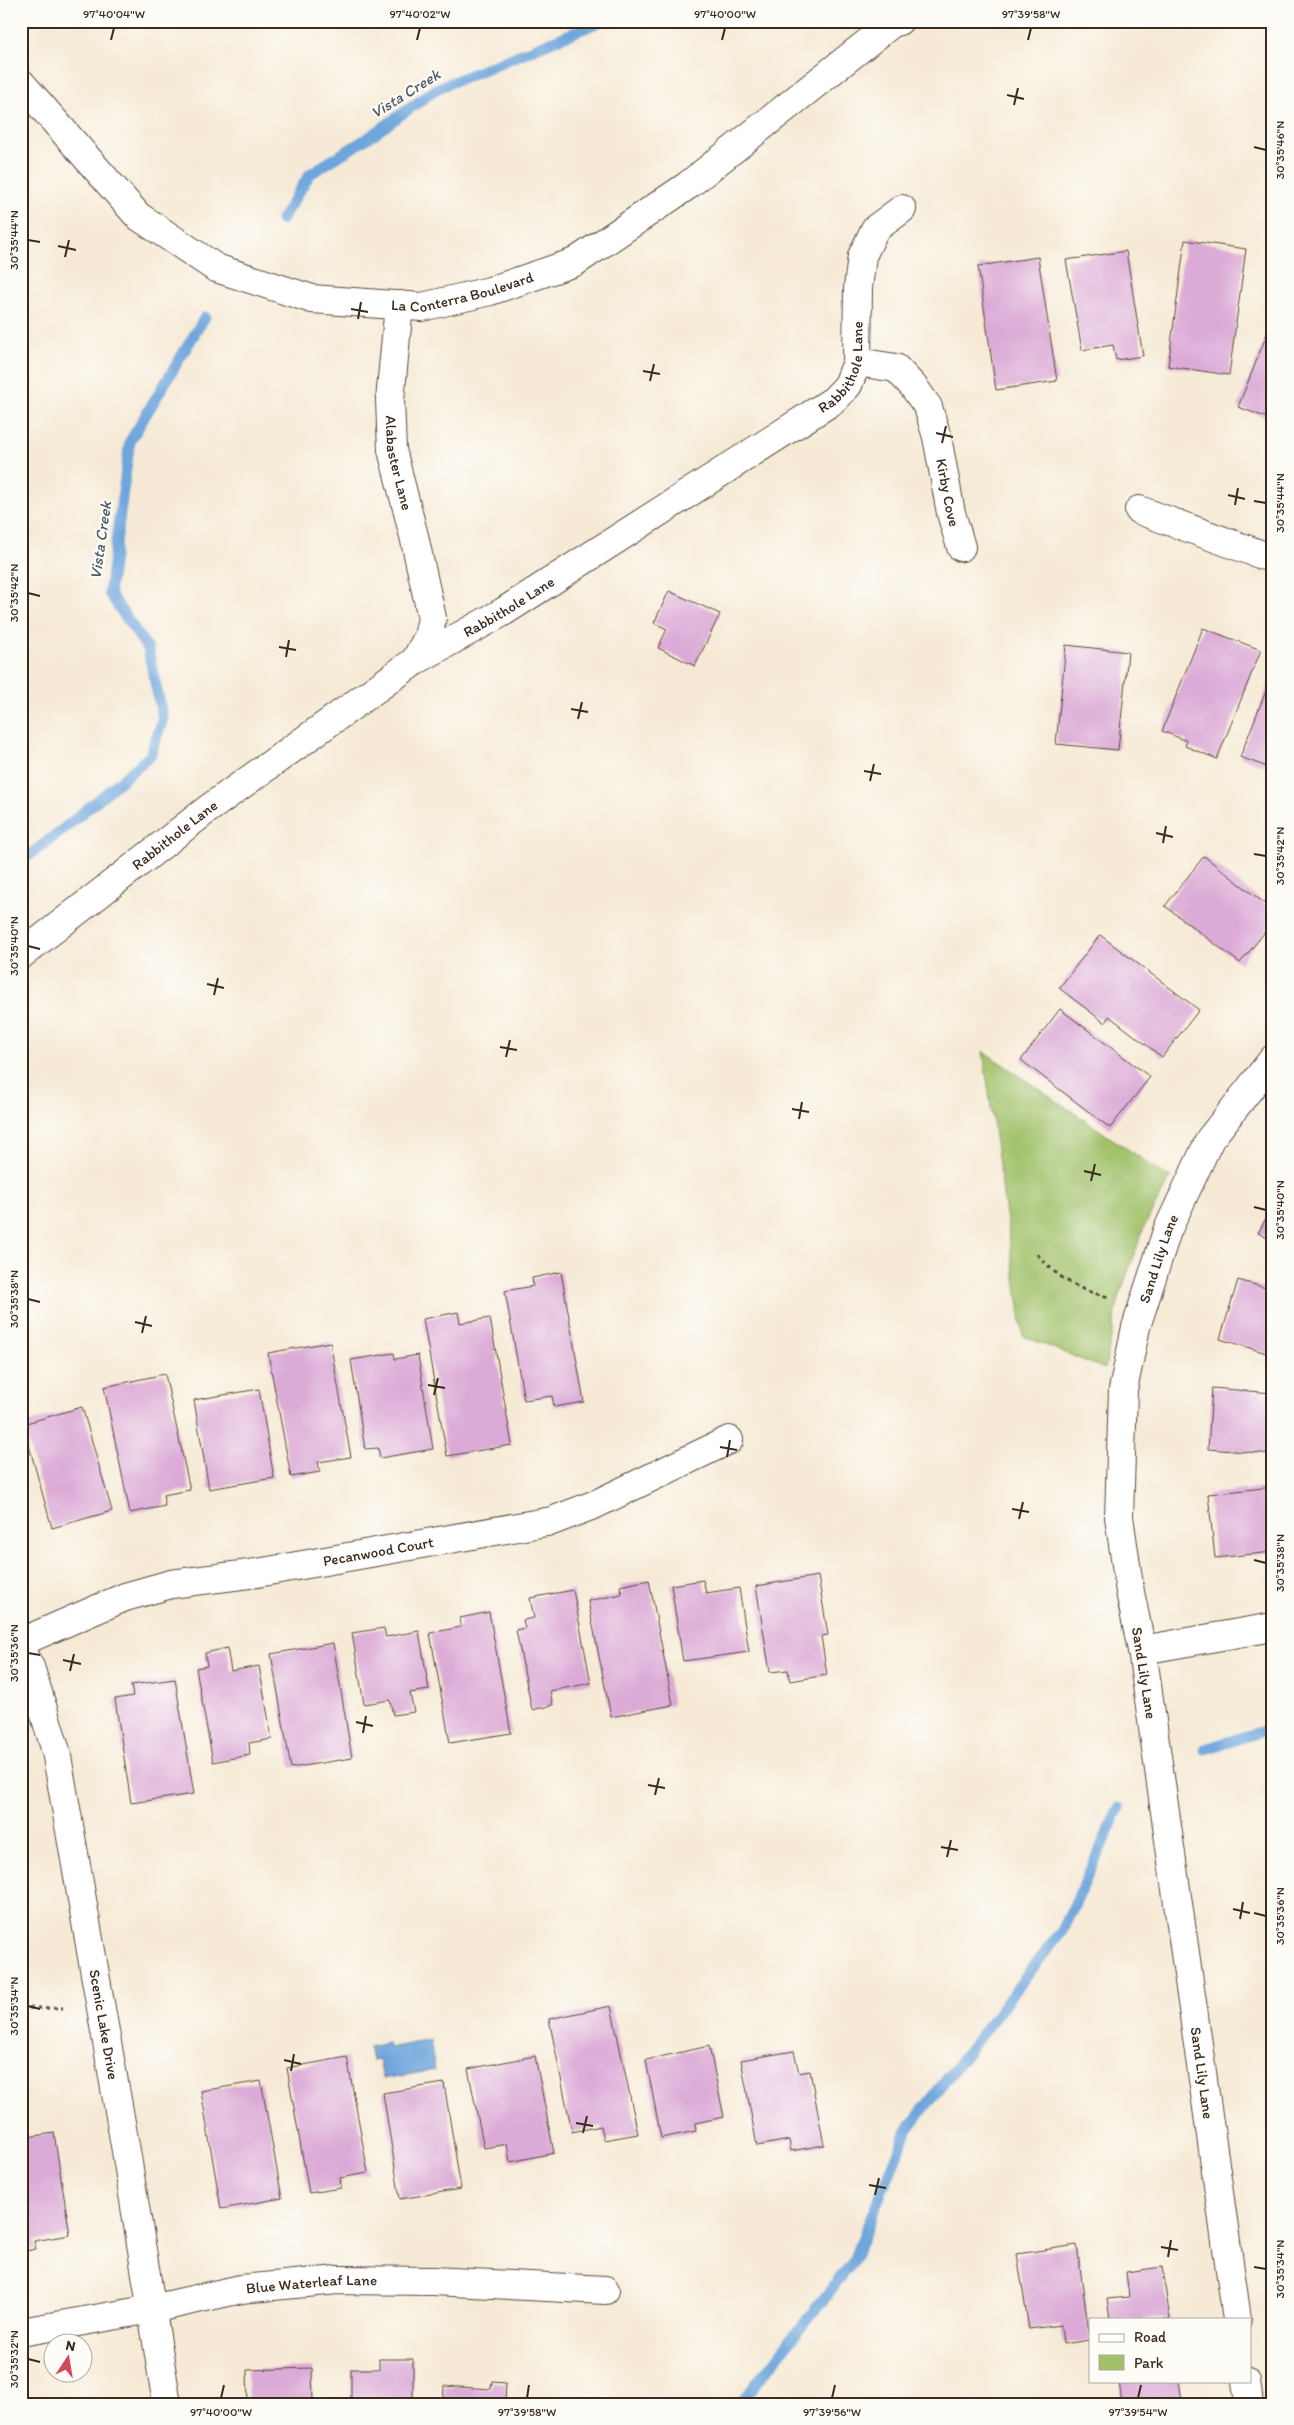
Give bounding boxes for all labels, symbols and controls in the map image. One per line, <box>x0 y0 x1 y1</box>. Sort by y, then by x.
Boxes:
text: 97°40'04"W <box>83 7 145 21</box>
text: 97°40'02"W <box>390 7 450 21</box>
text: 97°40'00"W <box>694 7 756 21</box>
text: 97°39'58"W <box>1002 7 1060 21</box>
water label: Vista Creek <box>367 64 444 122</box>
text: 30°35'46"N <box>1273 121 1287 179</box>
text: 30°35'44"N <box>7 210 21 270</box>
street label: La Conterra Boulevard <box>390 268 536 316</box>
street label: Rabbithole Lane <box>815 321 867 417</box>
street label: Alabaster Lane <box>382 415 416 512</box>
street label: Kirby Cove <box>932 457 964 529</box>
text: 30°35'44"N <box>1273 473 1287 533</box>
water label: Vista Creek <box>86 499 115 580</box>
text: 30°35'42"N <box>7 564 21 622</box>
street label: Rabbithole Lane <box>460 573 558 641</box>
street label: Rabbithole Lane <box>128 796 221 874</box>
text: 30°35'42"N <box>1273 827 1287 885</box>
text: 30°35'40"N <box>7 916 21 976</box>
text: 30°35'40"N <box>1273 1180 1287 1240</box>
street label: Sand Lily Lane <box>1135 1211 1183 1306</box>
text: 30°35'38"N <box>7 1270 21 1328</box>
street label: Pecanwood Court <box>322 1533 435 1570</box>
text: 30°35'38"N <box>1273 1534 1287 1592</box>
text: 30°35'36"N <box>7 1624 21 1682</box>
street label: Sand Lily Lane <box>1128 1626 1160 1720</box>
text: 30°35'36"N <box>1273 1887 1287 1945</box>
street label: Scenic Lake Drive <box>85 1968 122 2081</box>
text: 30°35'34"N <box>7 1977 21 2035</box>
street label: Sand Lily Lane <box>1187 2026 1217 2120</box>
text: 30°35'34"N <box>1273 2240 1287 2298</box>
street label: Blue Waterleaf Lane <box>245 2271 377 2297</box>
legend <box>1089 2318 1252 2382</box>
text: Road <box>1134 2328 1167 2346</box>
text: 30°35'32"N <box>7 2330 21 2388</box>
north arrow <box>42 2332 92 2382</box>
text: N <box>64 2336 77 2355</box>
text: Park <box>1134 2354 1164 2372</box>
text: 97°40'00"W <box>190 2405 252 2419</box>
text: 97°39'58"W <box>498 2405 556 2419</box>
text: 97°39'56"W <box>803 2405 861 2419</box>
text: 97°39'54"W <box>1109 2405 1167 2419</box>

